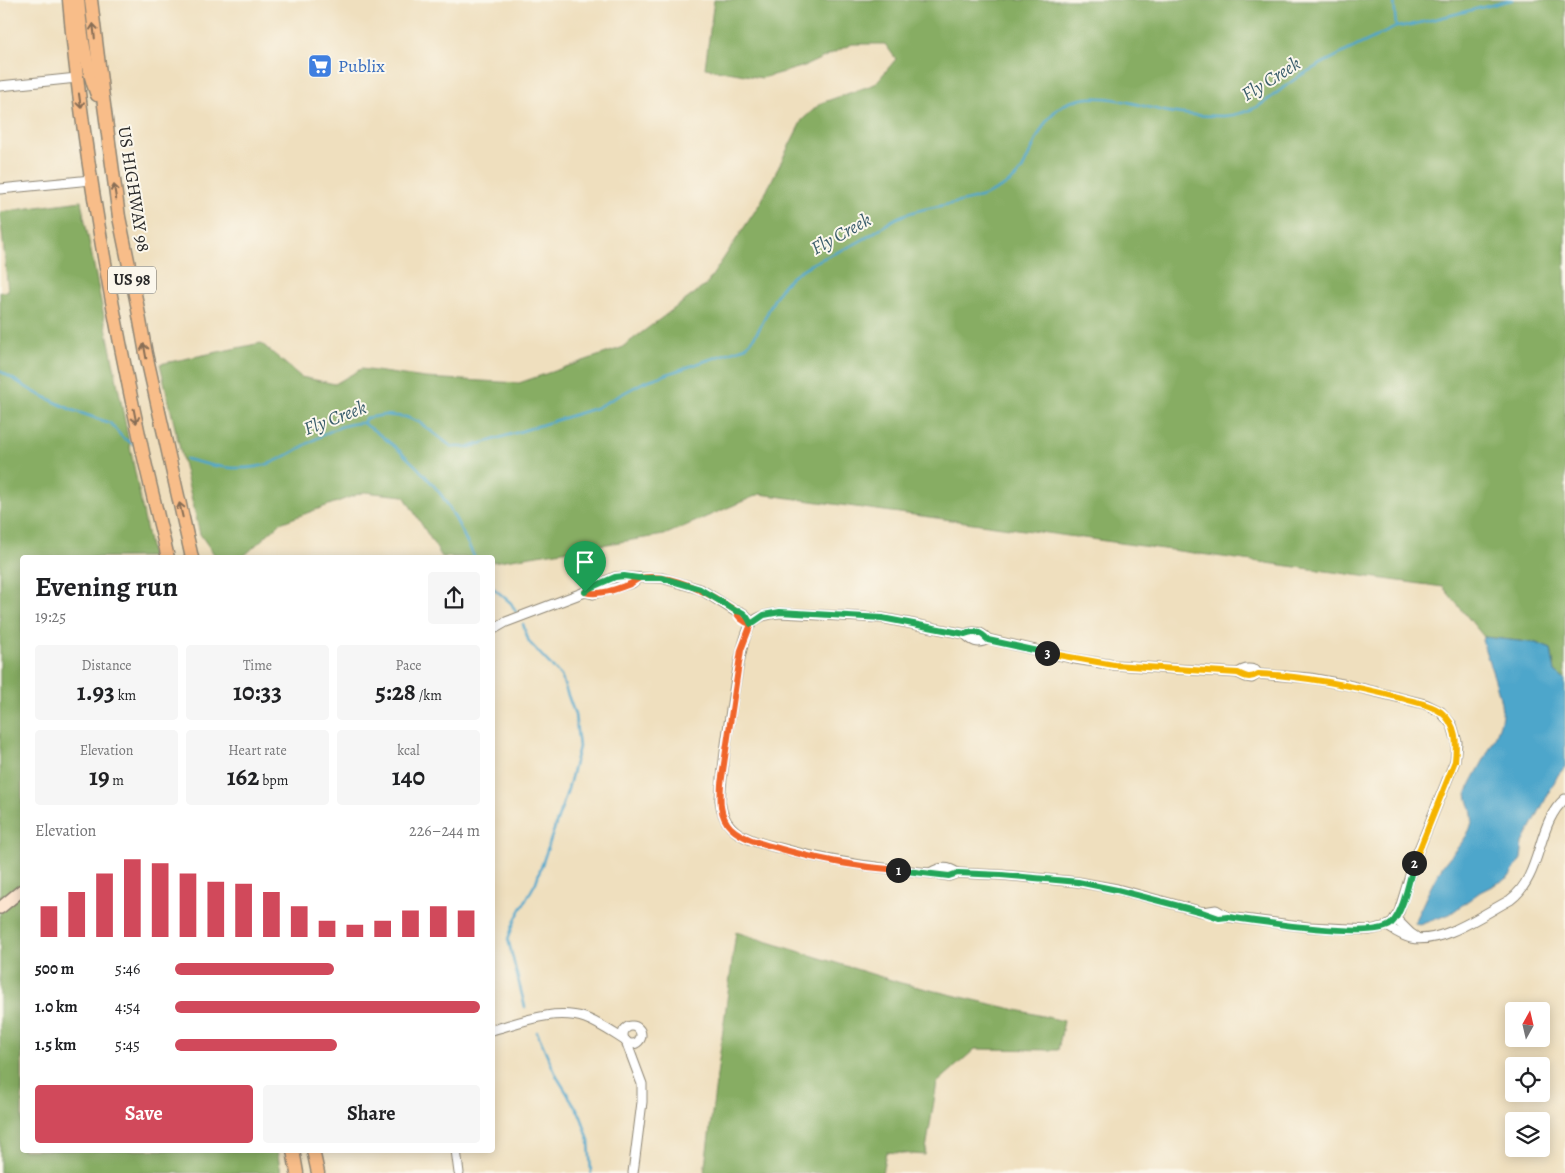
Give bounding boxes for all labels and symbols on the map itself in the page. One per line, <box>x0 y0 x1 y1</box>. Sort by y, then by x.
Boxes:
one-way arrow <box>89 23 99 39</box>
water label: Fly Creek <box>1236 51 1306 107</box>
supermarket icon: Publix <box>307 53 333 79</box>
place label: Publix <box>338 54 385 78</box>
one-way arrow <box>75 92 85 108</box>
street label: US HIGHWAY 98 <box>112 124 156 254</box>
one-way arrow <box>110 184 120 200</box>
water label: Fly Creek <box>806 207 876 261</box>
road number: US 98 <box>108 266 156 294</box>
one-way arrow <box>140 344 150 360</box>
water label: Fly Creek <box>300 394 370 442</box>
one-way arrow <box>131 407 140 423</box>
one-way arrow <box>176 503 185 519</box>
pin <box>564 541 606 592</box>
pin: 3 <box>1034 640 1060 666</box>
pin: 2 <box>1402 850 1426 876</box>
pin: 1 <box>886 858 910 882</box>
north arrow <box>1505 1002 1550 1048</box>

